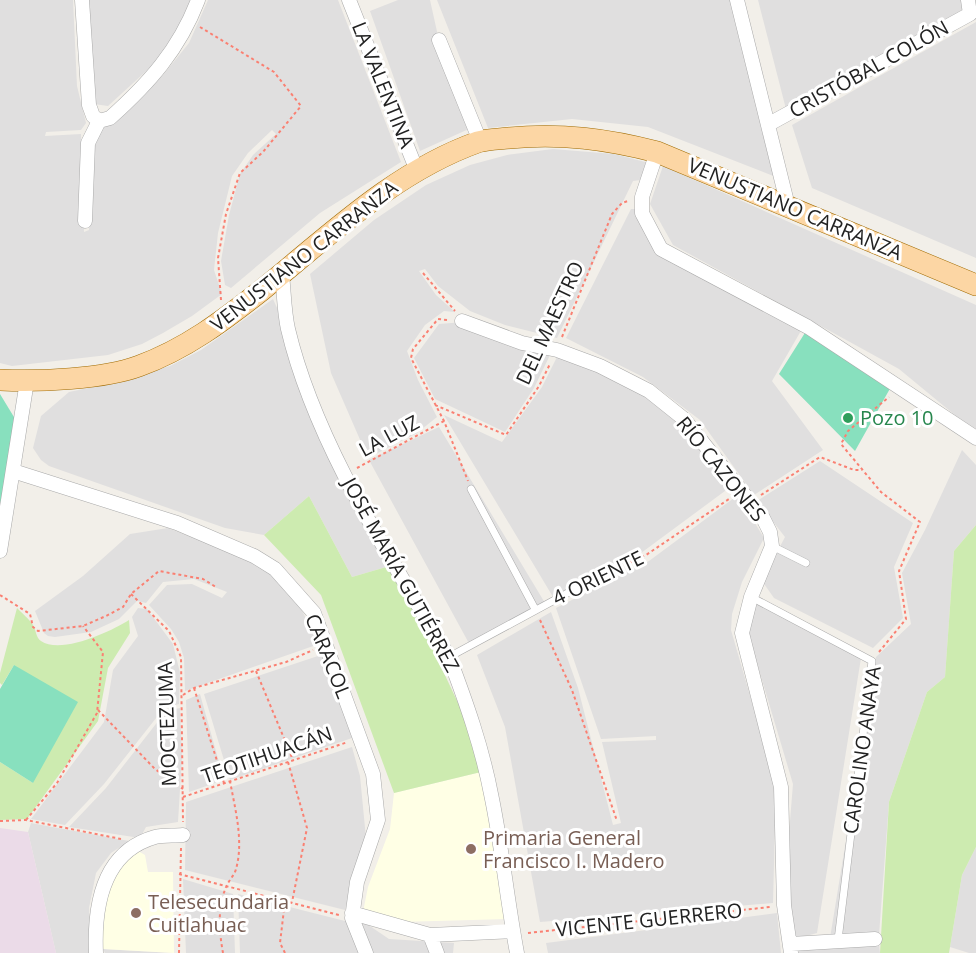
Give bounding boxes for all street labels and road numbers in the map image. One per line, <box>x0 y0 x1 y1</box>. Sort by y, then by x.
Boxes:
street label: CRISTÓBAL COLÓN <box>784 13 953 124</box>
street label: LA VALENTINA <box>346 18 421 152</box>
street label: VENUSTIANO CARRANZA <box>684 151 907 266</box>
street label: VENUSTIANO CARRANZA <box>205 174 403 337</box>
street label: DEL MAESTRO <box>509 257 590 389</box>
street label: LA LUZ <box>354 408 424 463</box>
street label: RÍO CAZONES <box>671 410 772 527</box>
street label: JOSÉ MARÍA GUTIÉRREZ <box>336 471 466 677</box>
street label: 4 ORIENTE <box>548 544 648 611</box>
street label: CARACOL <box>299 610 358 702</box>
street label: MOCTEZUMA <box>151 661 182 787</box>
street label: CAROLINO ANAYA <box>836 664 887 836</box>
street label: TEOTIHUACÁN <box>198 720 336 790</box>
street label: VICENTE GUERRERO <box>554 896 744 943</box>

